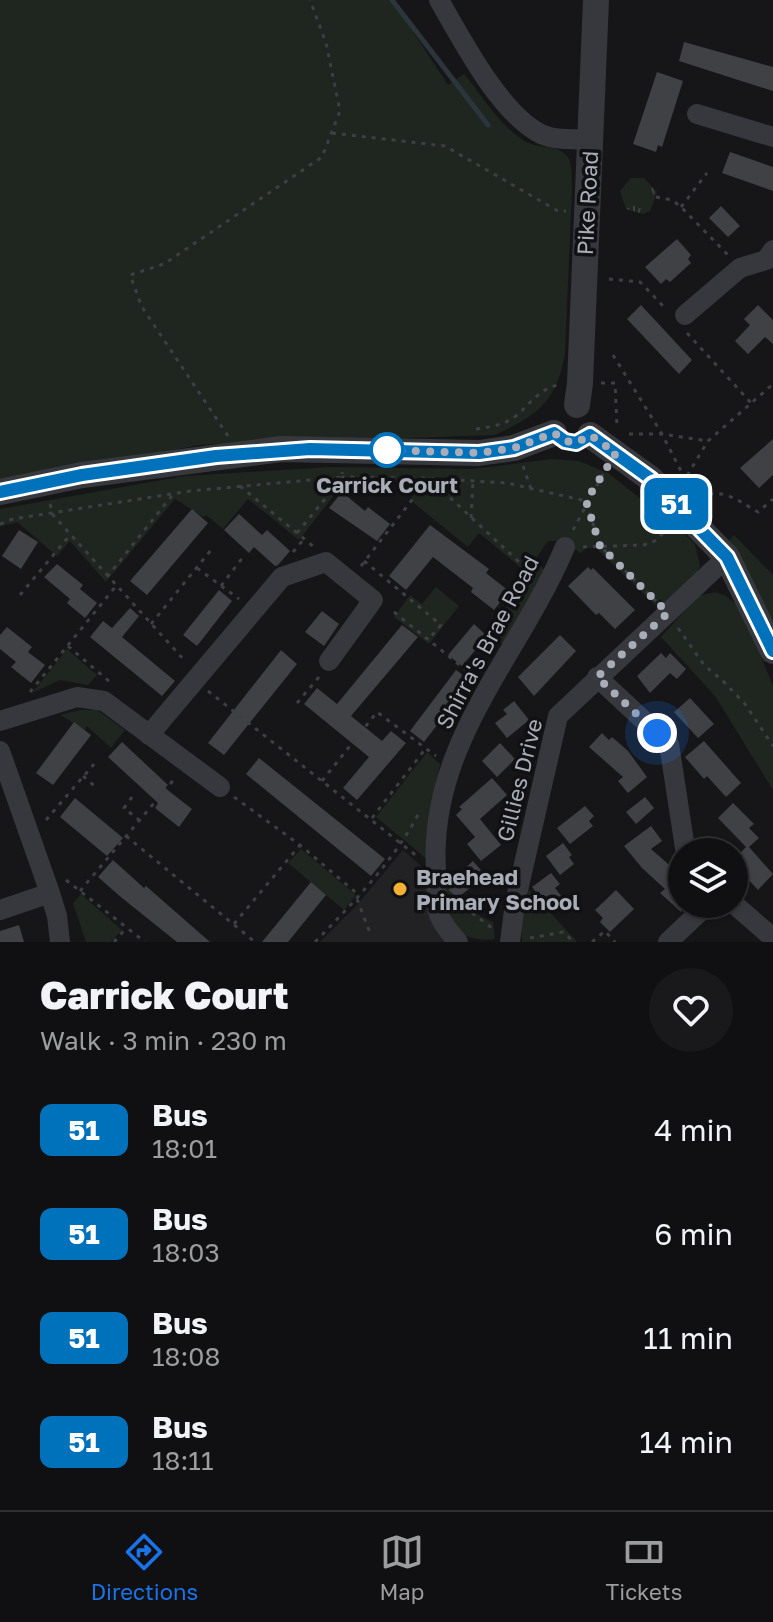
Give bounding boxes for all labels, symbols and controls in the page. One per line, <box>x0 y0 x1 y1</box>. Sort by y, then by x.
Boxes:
street label: Pike Road <box>571 150 603 256</box>
marker: Carrick Court <box>370 433 404 467</box>
place label: Carrick Court <box>316 471 458 498</box>
line badge: 51 <box>640 478 712 530</box>
text: 51 <box>660 487 692 520</box>
street label: Shirra's Brae Road <box>430 551 544 733</box>
your location <box>637 713 677 753</box>
street label: Gillies Drive <box>491 716 547 844</box>
map controls <box>668 838 748 918</box>
button: layers <box>668 838 748 918</box>
place label: Braehead Primary School <box>416 863 580 915</box>
marker: Braehead Primary School <box>391 880 409 898</box>
button: heart <box>649 968 733 1052</box>
text: Carrick Court <box>40 972 289 1017</box>
text: Walk · 3 min · 230 m <box>40 1025 287 1056</box>
text: Bus <box>152 1097 208 1133</box>
text: 4 min <box>654 1112 733 1148</box>
text: 51 <box>68 1113 100 1146</box>
text: 18:01 <box>152 1133 217 1164</box>
text: Bus <box>152 1201 208 1237</box>
text: 6 min <box>654 1216 733 1252</box>
text: 51 <box>68 1217 100 1250</box>
text: 18:03 <box>152 1237 220 1268</box>
text: Bus <box>152 1305 208 1341</box>
text: 11 min <box>643 1320 733 1356</box>
text: 51 <box>68 1321 100 1354</box>
text: 18:08 <box>152 1341 220 1372</box>
text: Bus <box>152 1409 208 1445</box>
text: 14 min <box>640 1424 733 1460</box>
text: 51 <box>68 1425 100 1458</box>
text: 18:11 <box>152 1445 214 1476</box>
tab: Directions <box>91 1530 198 1605</box>
tab: Map <box>379 1530 424 1605</box>
tab: Tickets <box>606 1530 682 1605</box>

